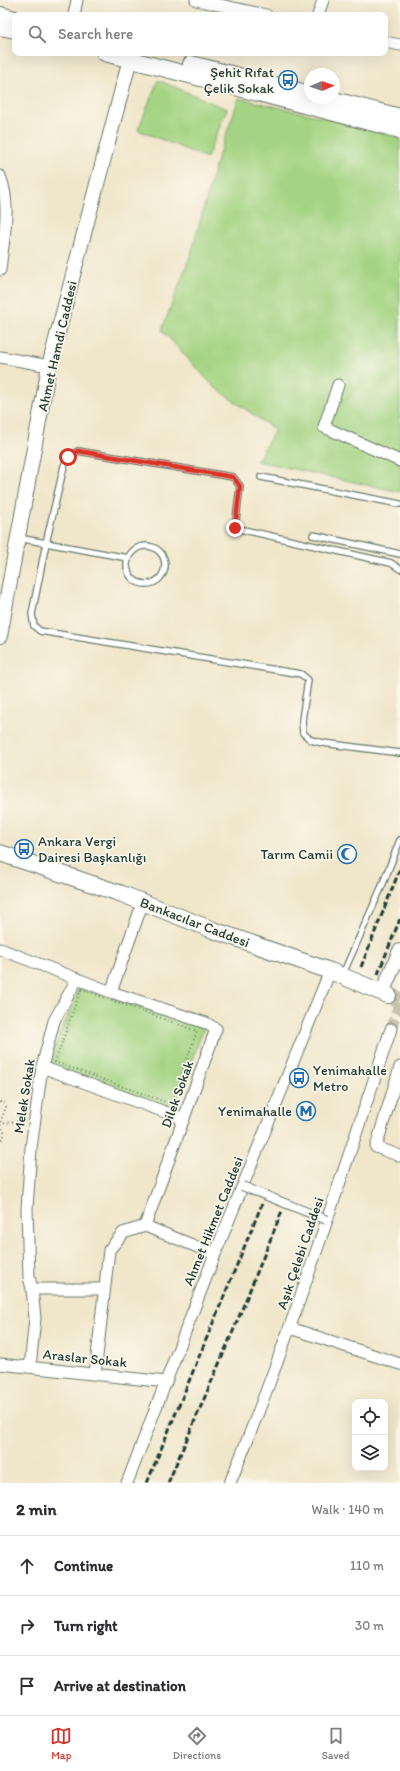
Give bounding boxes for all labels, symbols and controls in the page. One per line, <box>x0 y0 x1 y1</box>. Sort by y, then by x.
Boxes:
search box <box>12 12 388 56</box>
icon: search <box>26 23 48 45</box>
text: Search here <box>58 25 133 43</box>
place label: Şehit Rıfat Çelik Sokak <box>204 64 275 97</box>
north arrow <box>304 68 340 104</box>
bus stop icon: Şehit Rıfat Çelik Sokak <box>277 69 299 91</box>
street label: Ahmet Hamdi Caddesi <box>34 279 81 413</box>
route start <box>59 448 77 466</box>
route end <box>226 519 244 537</box>
place label: Ankara Vergi Dairesi Başkanlığı <box>38 833 146 866</box>
bus stop icon: Ankara Vergi Dairesi Başkanlığı <box>13 838 35 860</box>
mosque icon: Tarım Camii <box>336 843 358 865</box>
place label: Tarım Camii <box>260 846 333 863</box>
street label: Bankacılar Caddesi <box>138 894 252 951</box>
street label: Melek Sokak <box>10 1057 39 1135</box>
street label: Dilek Sokak <box>157 1057 198 1130</box>
place label: Yenimahalle Metro <box>313 1062 387 1095</box>
bus stop icon: Yenimahalle Metro <box>288 1067 310 1089</box>
metro station icon: Yenimahalle <box>295 1100 317 1122</box>
place label: Yenimahalle <box>218 1103 292 1120</box>
street label: Ahmet Hikmet Caddesi <box>180 1154 247 1288</box>
street label: Aşık Çelebi Caddesi <box>273 1195 328 1311</box>
street label: Araslar Sokak <box>42 1346 128 1371</box>
map controls <box>352 1399 388 1471</box>
button: locate <box>352 1399 388 1435</box>
button: layers <box>352 1435 388 1471</box>
text: 2 min <box>16 1499 56 1519</box>
text: Walk · 140 m <box>312 1502 384 1517</box>
icon: ahead <box>16 1555 38 1577</box>
text: Continue <box>54 1557 113 1575</box>
text: 110 m <box>350 1558 384 1573</box>
icon: right <box>16 1615 38 1637</box>
text: Turn right <box>54 1617 118 1635</box>
text: 30 m <box>355 1618 384 1633</box>
icon: arrive <box>16 1675 38 1697</box>
text: Arrive at destination <box>54 1677 186 1695</box>
tab: Map <box>50 1725 72 1762</box>
tab: Directions <box>173 1725 221 1762</box>
tab: Saved <box>322 1725 350 1762</box>

